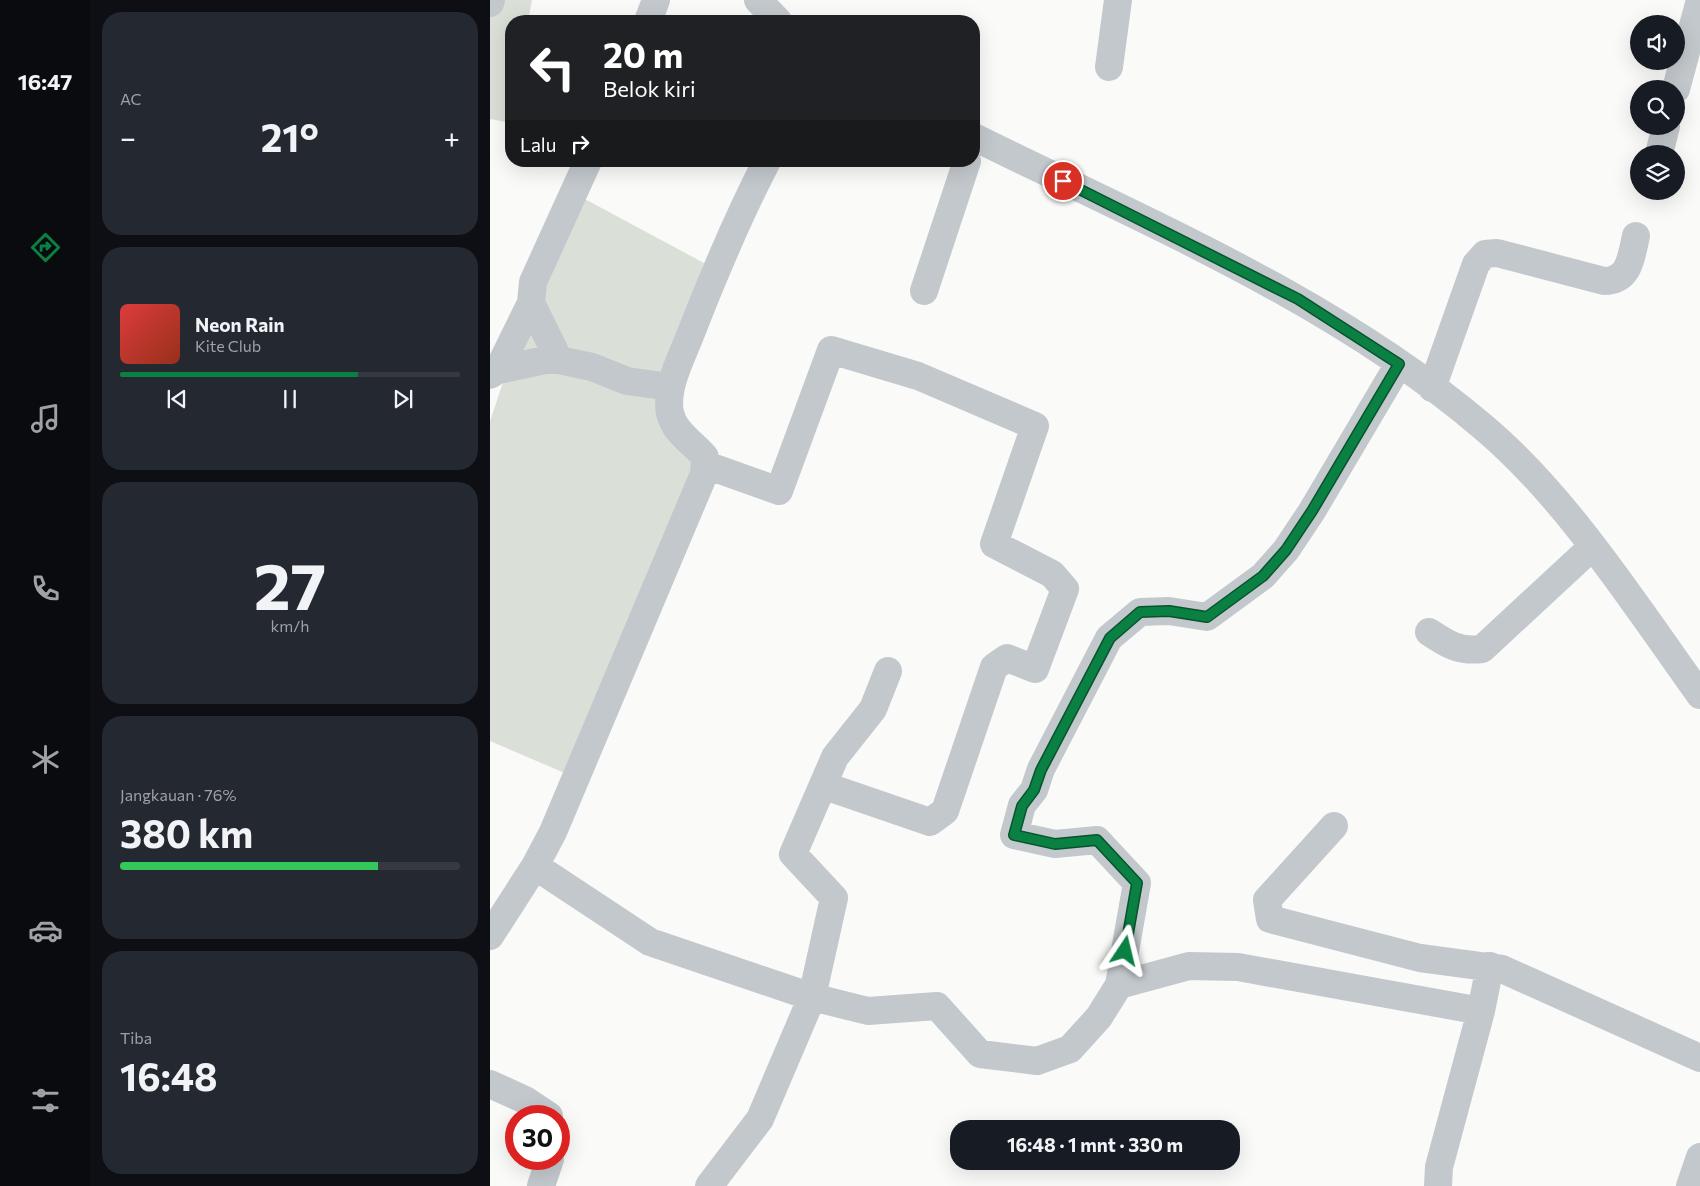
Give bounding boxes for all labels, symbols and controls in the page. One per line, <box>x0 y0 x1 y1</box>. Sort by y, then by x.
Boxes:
map controls <box>1630 15 1685 200</box>
button: sound <box>1630 15 1685 70</box>
text: 20 m <box>603 32 683 75</box>
icon: left <box>520 35 585 100</box>
text: 16:47 <box>18 68 72 95</box>
text: Belok kiri <box>603 75 696 102</box>
button: search <box>1630 80 1685 135</box>
text: AC <box>120 89 142 108</box>
text: 21° <box>261 113 319 160</box>
text: − <box>120 120 136 154</box>
text: + <box>444 120 460 154</box>
icon: right <box>566 130 594 158</box>
text: Lalu <box>520 133 556 156</box>
button: layers <box>1630 145 1685 200</box>
pin <box>1042 160 1084 202</box>
icon: arrive <box>1049 167 1077 195</box>
icon: directions <box>28 230 63 265</box>
text: Neon Rain <box>195 313 285 336</box>
text: Kite Club <box>195 336 261 355</box>
icon: previous <box>163 385 191 413</box>
icon: pause <box>276 385 304 413</box>
icon: next <box>389 385 417 413</box>
icon: music <box>28 401 63 436</box>
text: 27 <box>254 544 326 623</box>
icon: phone <box>28 571 63 606</box>
text: km/h <box>271 616 309 635</box>
icon: climate <box>28 742 63 777</box>
text: Jangkauan · 76% <box>120 785 236 804</box>
text: 380 km <box>120 809 253 856</box>
icon: car <box>28 913 63 948</box>
position arrow <box>1098 924 1150 976</box>
text: Tiba <box>120 1028 152 1047</box>
text: 16:48 <box>120 1052 218 1099</box>
icon: filters <box>28 1083 63 1118</box>
speed limit sign: 30 <box>505 1105 570 1170</box>
text: 16:48 · 1 mnt · 330 m <box>1007 1133 1183 1156</box>

